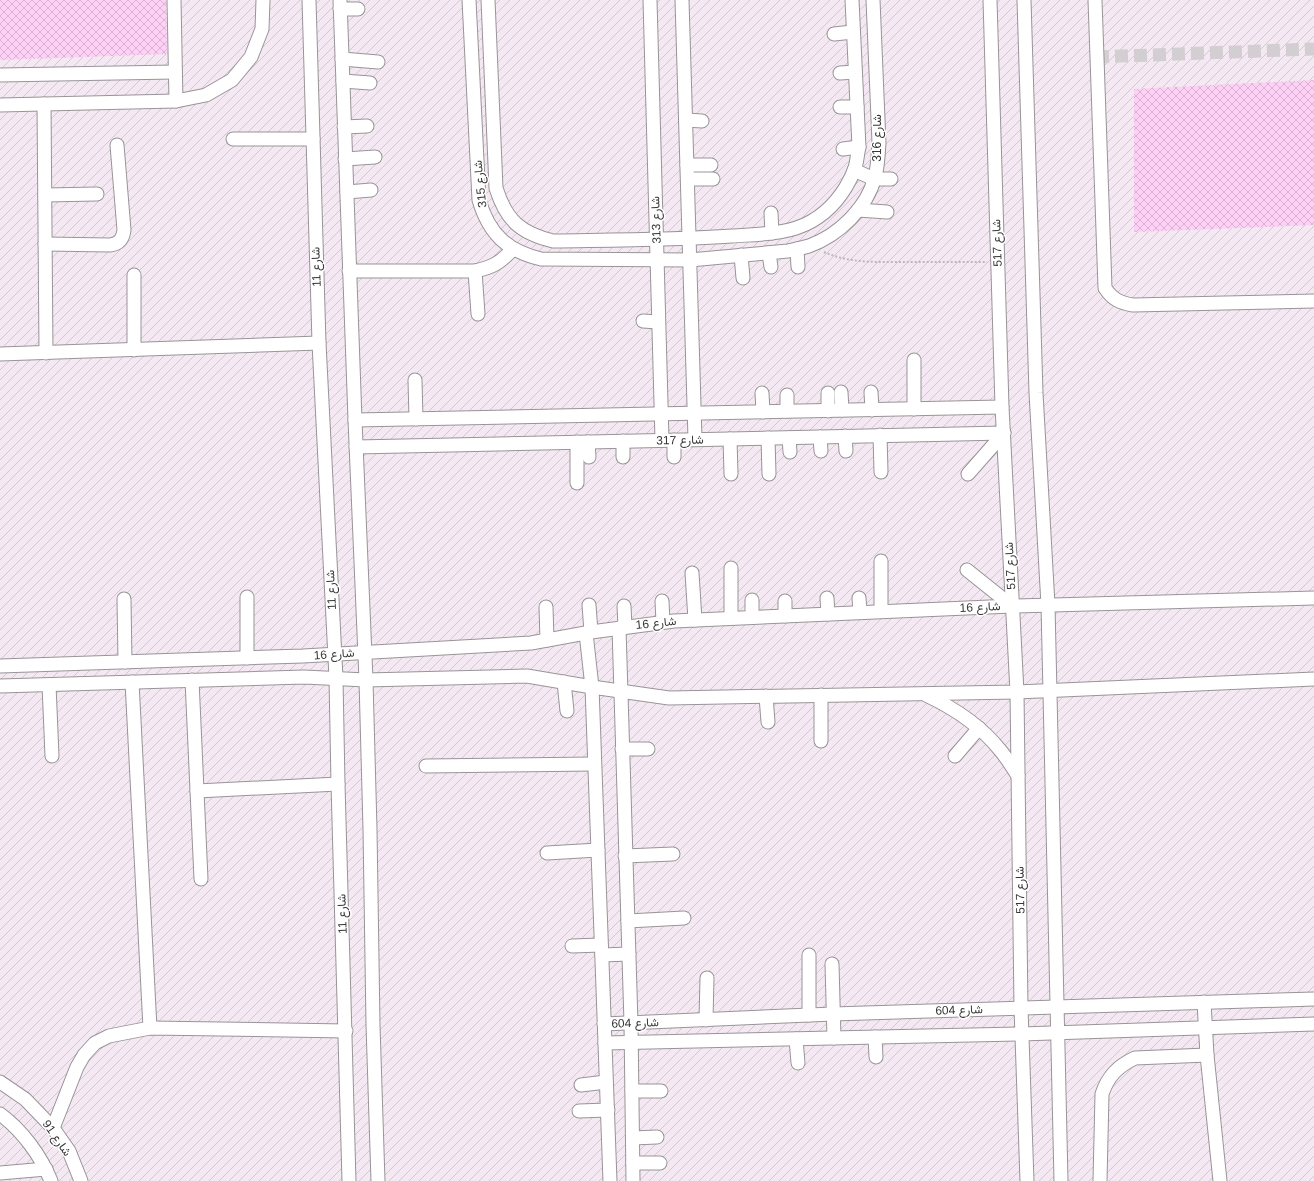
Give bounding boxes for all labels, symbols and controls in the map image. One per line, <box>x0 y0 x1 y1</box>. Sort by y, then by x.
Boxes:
street label: شارع 316 <box>870 114 886 162</box>
street label: شارع 315 <box>471 159 491 208</box>
street label: شارع 313 <box>648 196 666 244</box>
street label: شارع 517 <box>989 219 1007 267</box>
street label: شارع 11 <box>308 247 326 287</box>
street label: شارع 317 <box>656 433 704 449</box>
street label: شارع 517 <box>1002 542 1020 590</box>
street label: شارع 11 <box>323 570 341 610</box>
street label: شارع 16 <box>959 599 1001 617</box>
street label: شارع 16 <box>635 614 677 634</box>
street label: شارع 16 <box>313 646 355 664</box>
street label: شارع 517 <box>1013 866 1029 914</box>
street label: شارع 11 <box>334 894 352 934</box>
street label: شارع 604 <box>935 1002 983 1020</box>
street label: شارع 604 <box>611 1015 659 1033</box>
street label: شارع 91 <box>38 1117 74 1160</box>

